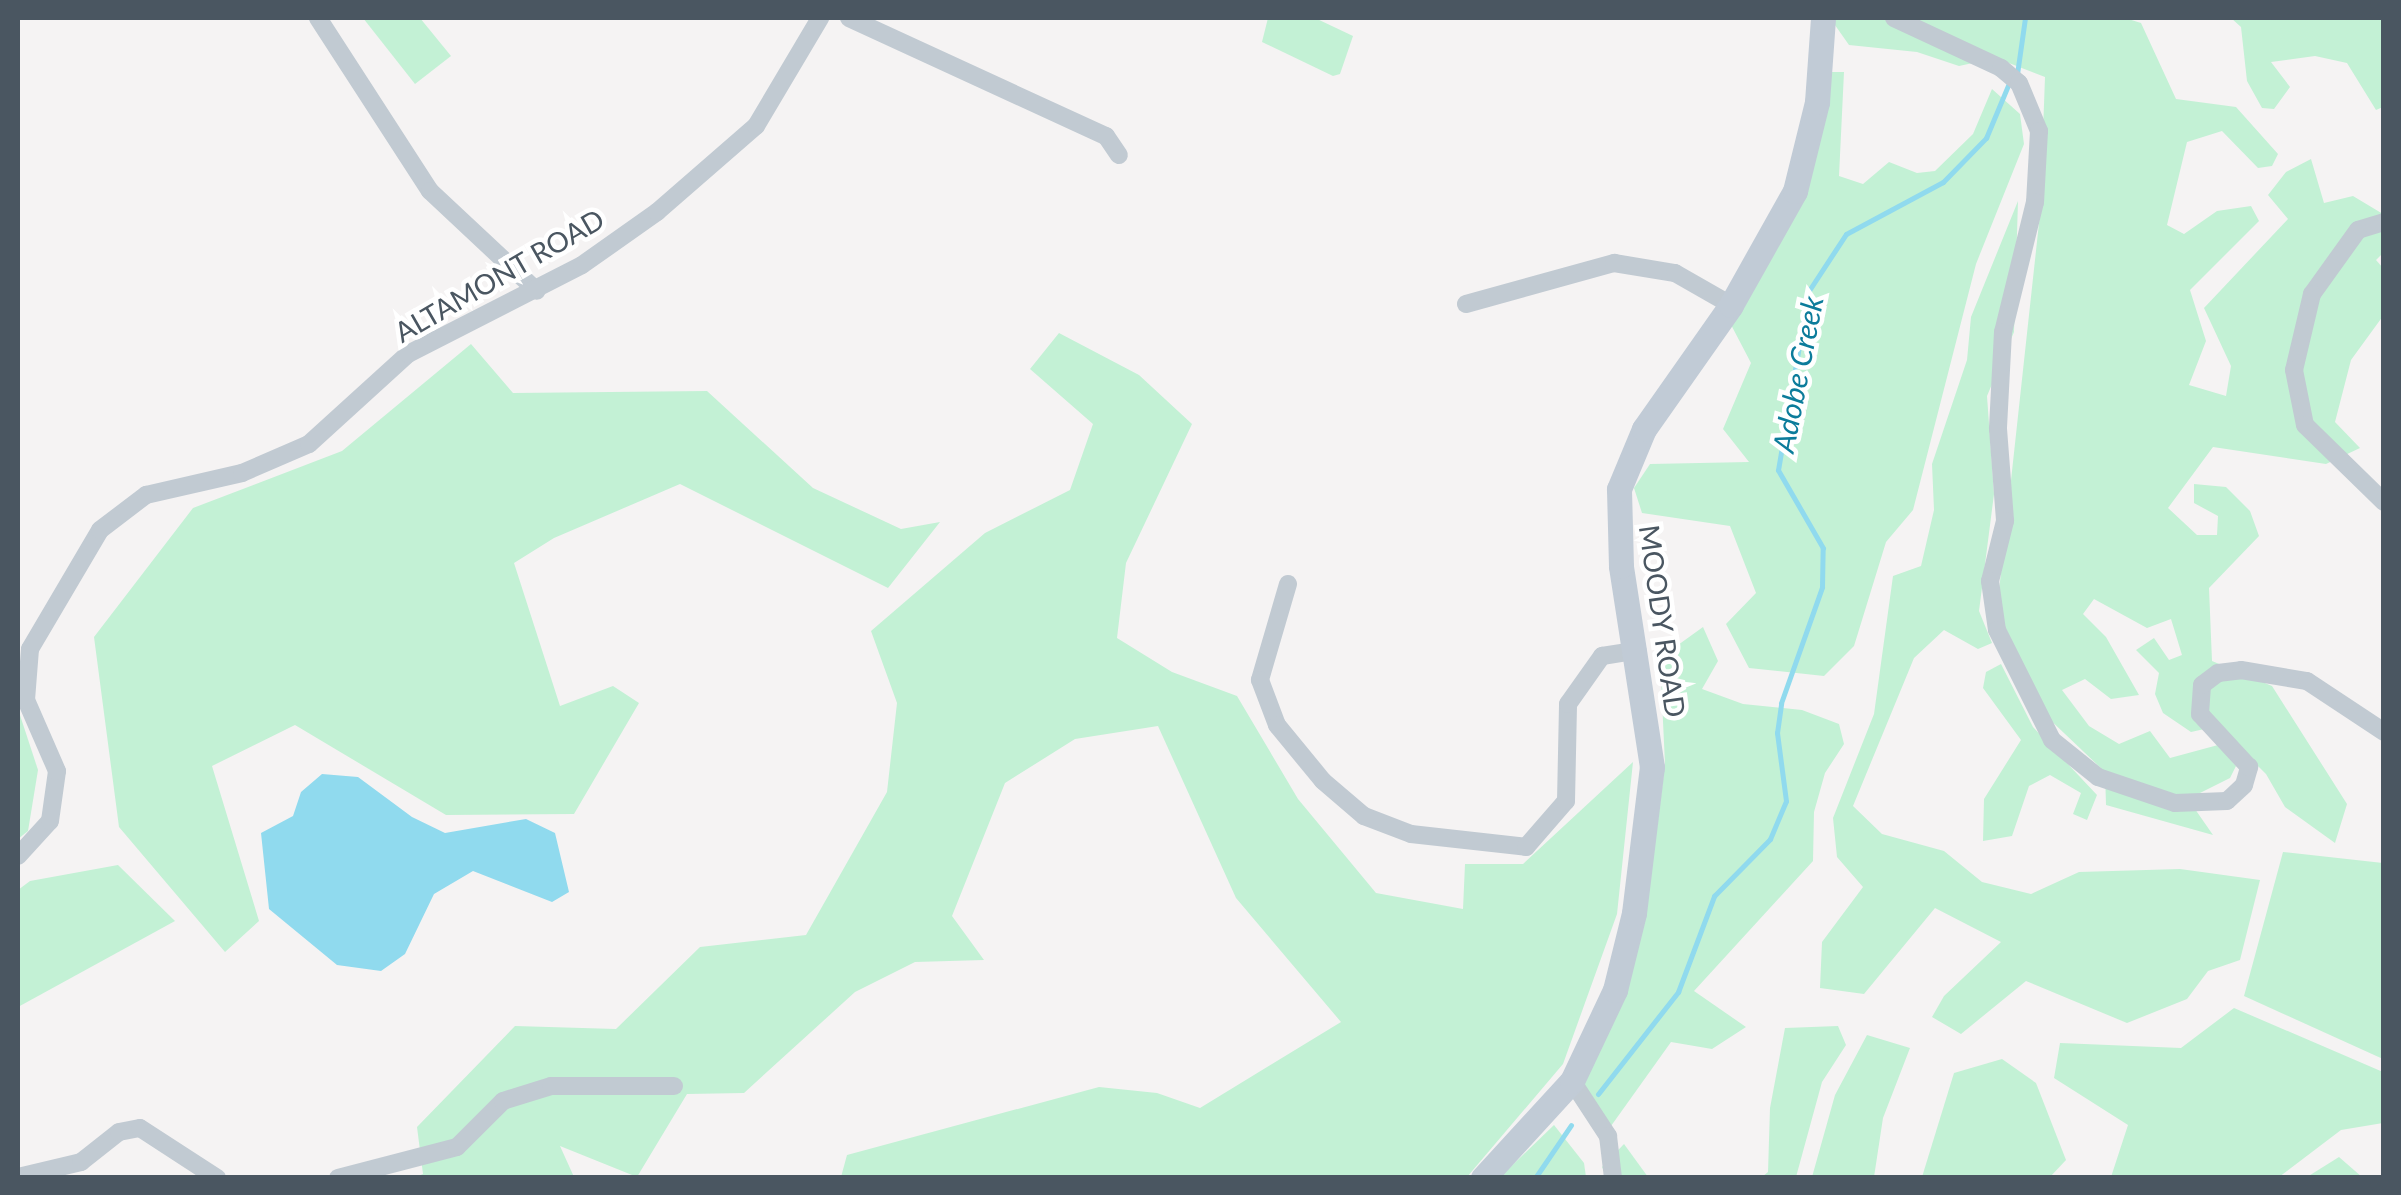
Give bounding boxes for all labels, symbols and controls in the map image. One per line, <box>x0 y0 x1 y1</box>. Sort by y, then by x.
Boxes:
street label: ALTAMONT ROAD <box>388 201 610 349</box>
water label: Adobe Creek <box>1764 293 1830 455</box>
street label: MOODY ROAD <box>1633 522 1693 720</box>

